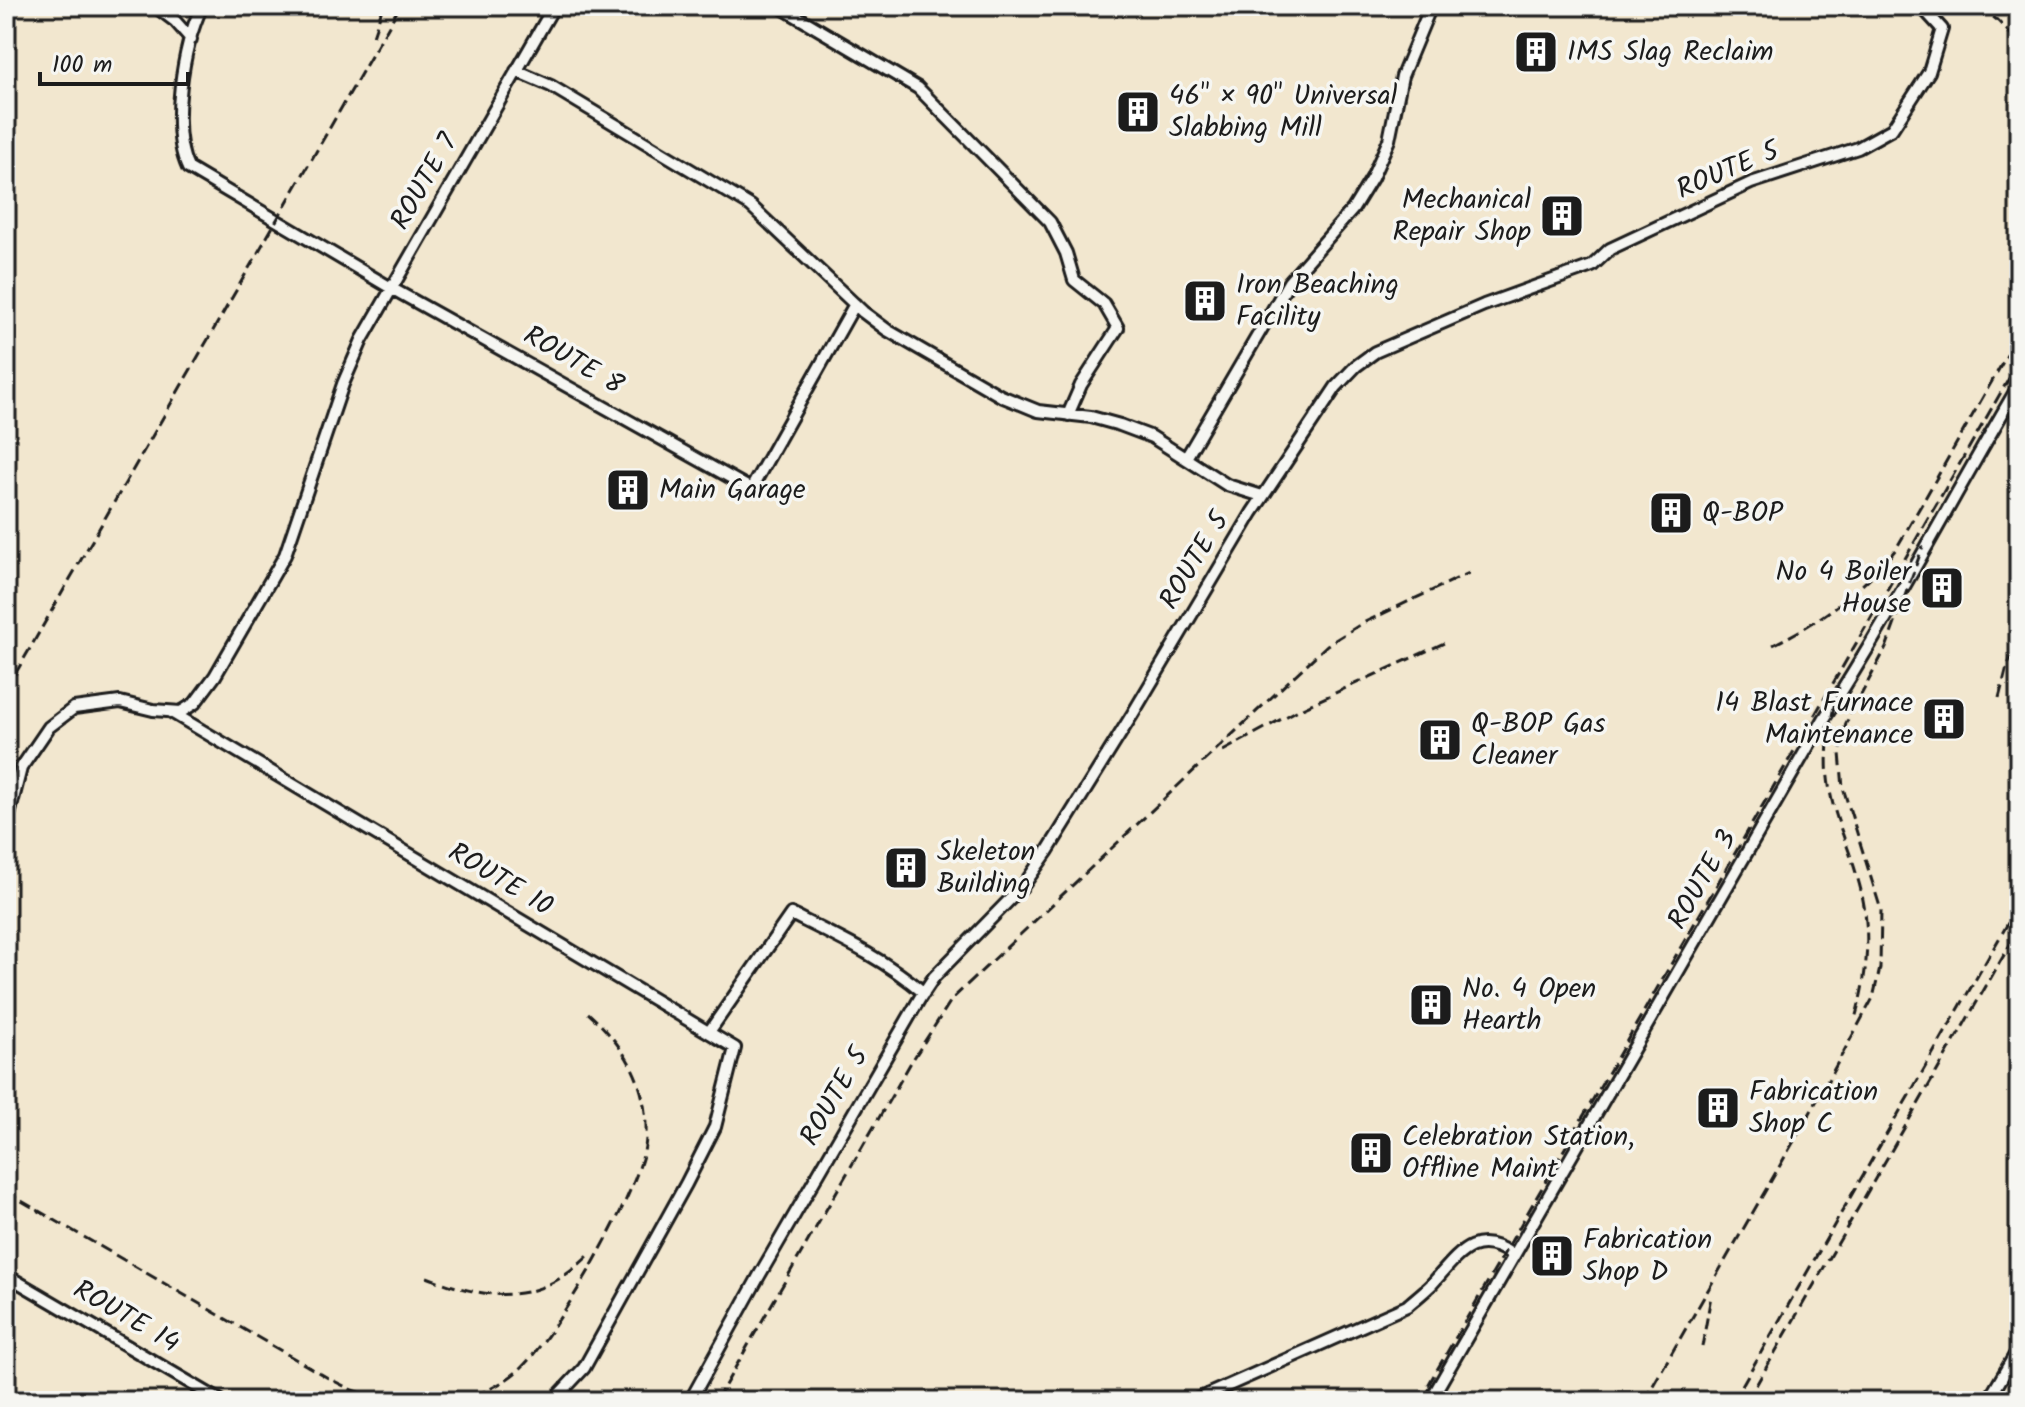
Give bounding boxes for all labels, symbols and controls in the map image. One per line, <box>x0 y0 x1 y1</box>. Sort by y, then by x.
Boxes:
building icon: IMS Slag Reclaim <box>1512 28 1560 76</box>
place label: IMS Slag Reclaim <box>1567 30 1774 75</box>
scale bar <box>40 36 188 86</box>
text: 100 m <box>52 46 112 85</box>
place label: 46" × 90" Universal Slabbing Mill <box>1169 74 1398 151</box>
building icon: 46" × 90" Universal Slabbing Mill <box>1114 88 1162 136</box>
street label: ROUTE 7 <box>379 124 471 239</box>
street label: ROUTE 5 <box>1670 128 1788 213</box>
place label: Mechanical Repair Shop <box>1392 178 1531 255</box>
building icon: Mechanical Repair Shop <box>1538 192 1586 240</box>
place label: Iron Beaching Facility <box>1236 263 1399 340</box>
building icon: Iron Beaching Facility <box>1181 277 1229 325</box>
street label: ROUTE 8 <box>514 314 632 408</box>
building icon: Main Garage <box>604 466 652 514</box>
place label: Main Garage <box>659 468 806 513</box>
building icon: Q-BOP <box>1647 489 1695 537</box>
place label: Q-BOP <box>1702 491 1784 536</box>
street label: ROUTE 5 <box>1148 501 1243 619</box>
place label: No 4 Boiler House <box>1776 550 1913 627</box>
building icon: No 4 Boiler House <box>1918 564 1966 612</box>
place label: 14 Blast Furnace Maintenance <box>1715 681 1913 758</box>
building icon: 14 Blast Furnace Maintenance <box>1920 695 1968 743</box>
place label: Q-BOP Gas Cleaner <box>1471 702 1605 779</box>
building icon: Q-BOP Gas Cleaner <box>1416 716 1464 764</box>
street label: ROUTE 3 <box>1656 822 1750 938</box>
place label: Skeleton Building <box>937 830 1036 907</box>
street label: ROUTE 10 <box>439 831 561 929</box>
building icon: Skeleton Building <box>882 844 930 892</box>
place label: No. 4 Open Hearth <box>1462 967 1596 1044</box>
building icon: No. 4 Open Hearth <box>1407 981 1455 1029</box>
street label: ROUTE 5 <box>789 1037 882 1155</box>
place label: Fabrication Shop C <box>1749 1070 1878 1147</box>
building icon: Fabrication Shop C <box>1694 1084 1742 1132</box>
place label: Celebration Station, Offline Maint <box>1402 1115 1635 1192</box>
building icon: Celebration Station, Offline Maint <box>1347 1129 1395 1177</box>
place label: Fabrication Shop D <box>1583 1218 1712 1295</box>
building icon: Fabrication Shop D <box>1528 1232 1576 1280</box>
street label: ROUTE 14 <box>64 1268 188 1366</box>

